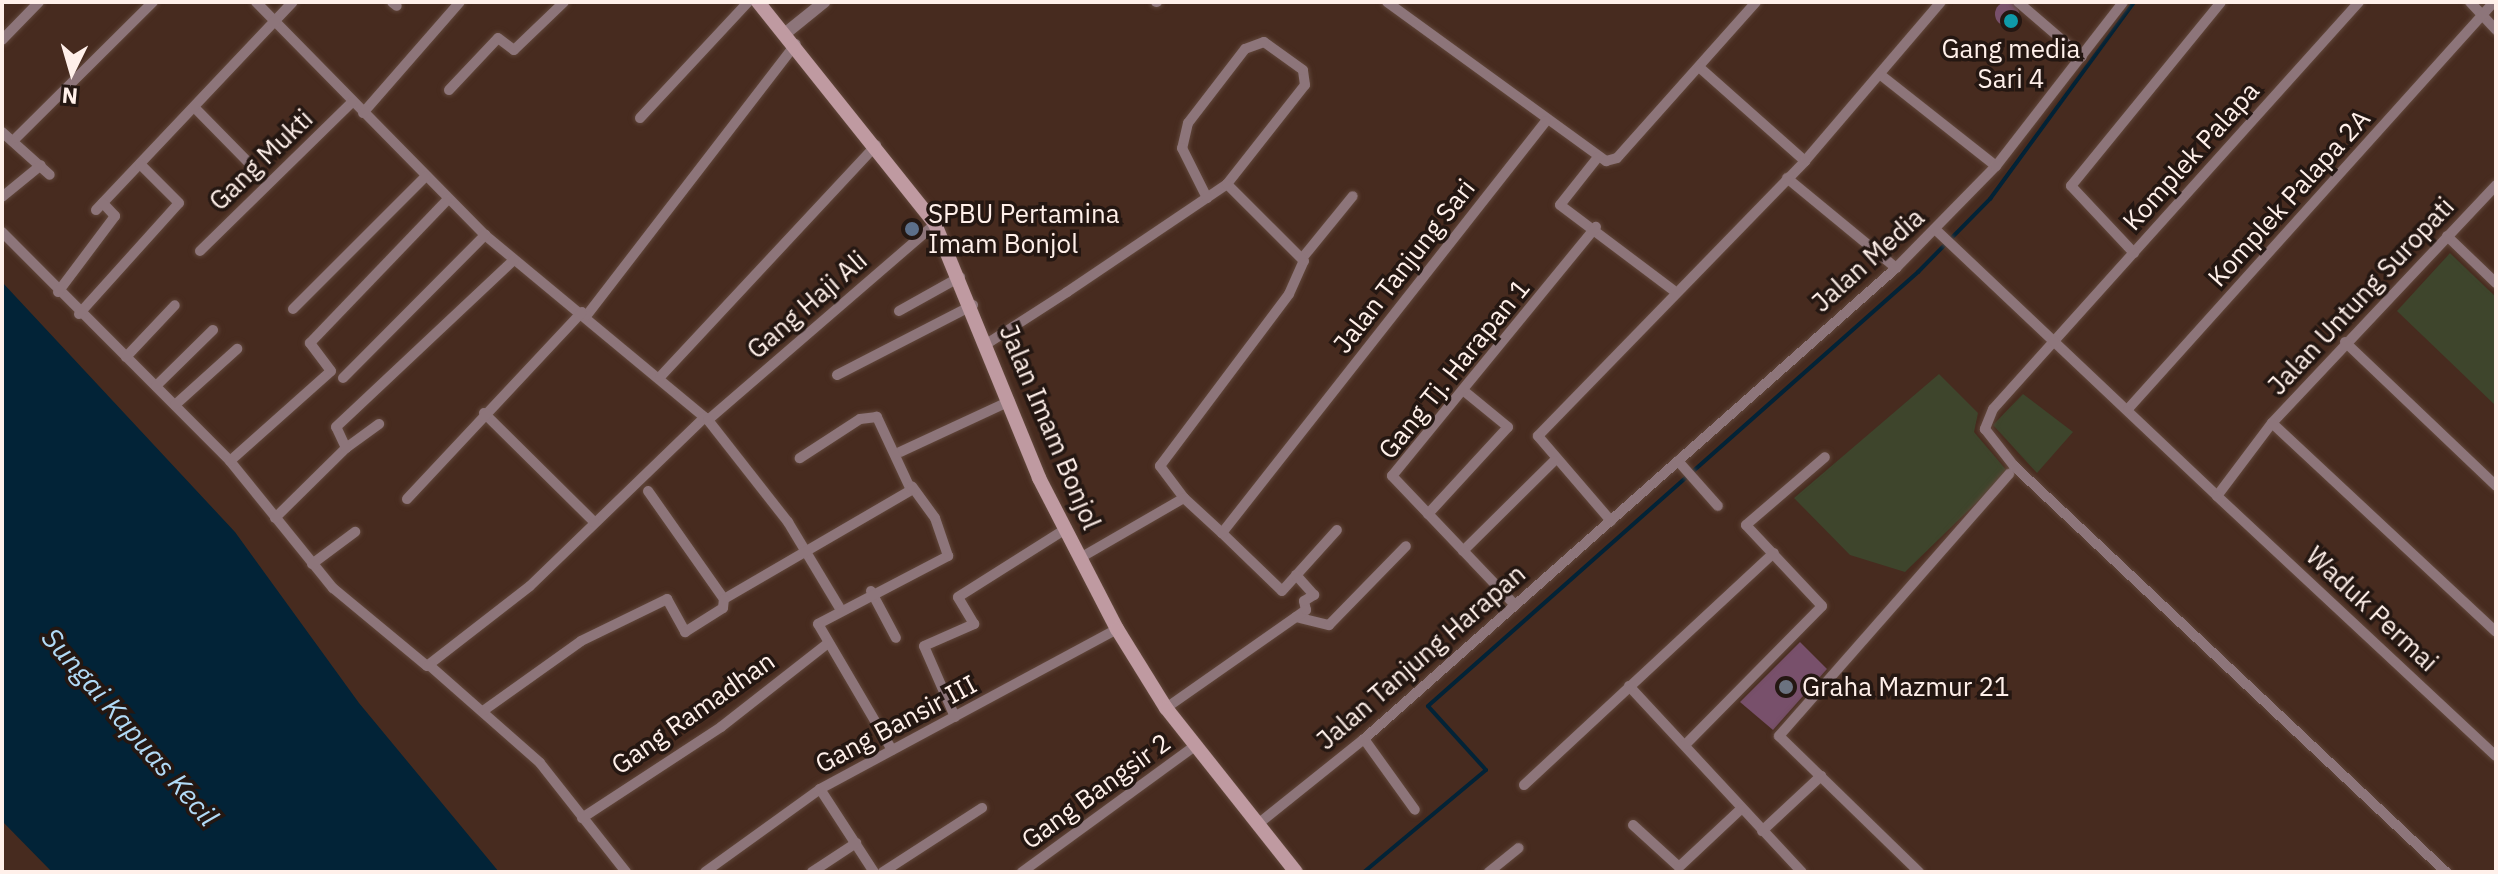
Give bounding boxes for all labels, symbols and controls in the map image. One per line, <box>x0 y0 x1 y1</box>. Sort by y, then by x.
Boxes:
marker: Gang media Sari 4 <box>2002 12 2020 30</box>
north arrow <box>32 32 112 112</box>
place label: Gang media Sari 4 <box>1941 33 2081 94</box>
street label: Komplek Palapa <box>2116 75 2266 237</box>
text: N <box>61 81 79 112</box>
street label: Gang Mukti <box>203 103 319 217</box>
street label: Komplek Palapa 2A <box>2201 103 2377 293</box>
street label: Jalan Tanjung Sari <box>1327 173 1481 359</box>
street label: Jalan Untung Suropati <box>2261 191 2461 401</box>
place label: SPBU Pertamina Imam Bonjol <box>928 198 1120 260</box>
street label: Jalan Media <box>1806 202 1930 318</box>
marker: SPBU Pertamina Imam Bonjol <box>903 220 921 238</box>
street label: Gang Haji Ali <box>741 245 873 365</box>
street label: Gang Tj. Harapan 1 <box>1372 273 1536 465</box>
street label: Jalan Imam Bonjol <box>993 320 1107 534</box>
street label: Waduk Permai <box>2300 540 2444 678</box>
street label: Jalan Tanjung Harapan <box>1310 558 1532 756</box>
water label: Sungai Kapuas Kecil <box>35 621 225 833</box>
street label: Gang Ramadhan <box>605 645 781 781</box>
street label: Gang Bansir III <box>810 668 982 780</box>
place label: Graha Mazmur 21 <box>1802 671 2010 703</box>
marker: Graha Mazmur 21 <box>1777 678 1795 696</box>
street label: Gang Bangsir 2 <box>1015 727 1177 855</box>

